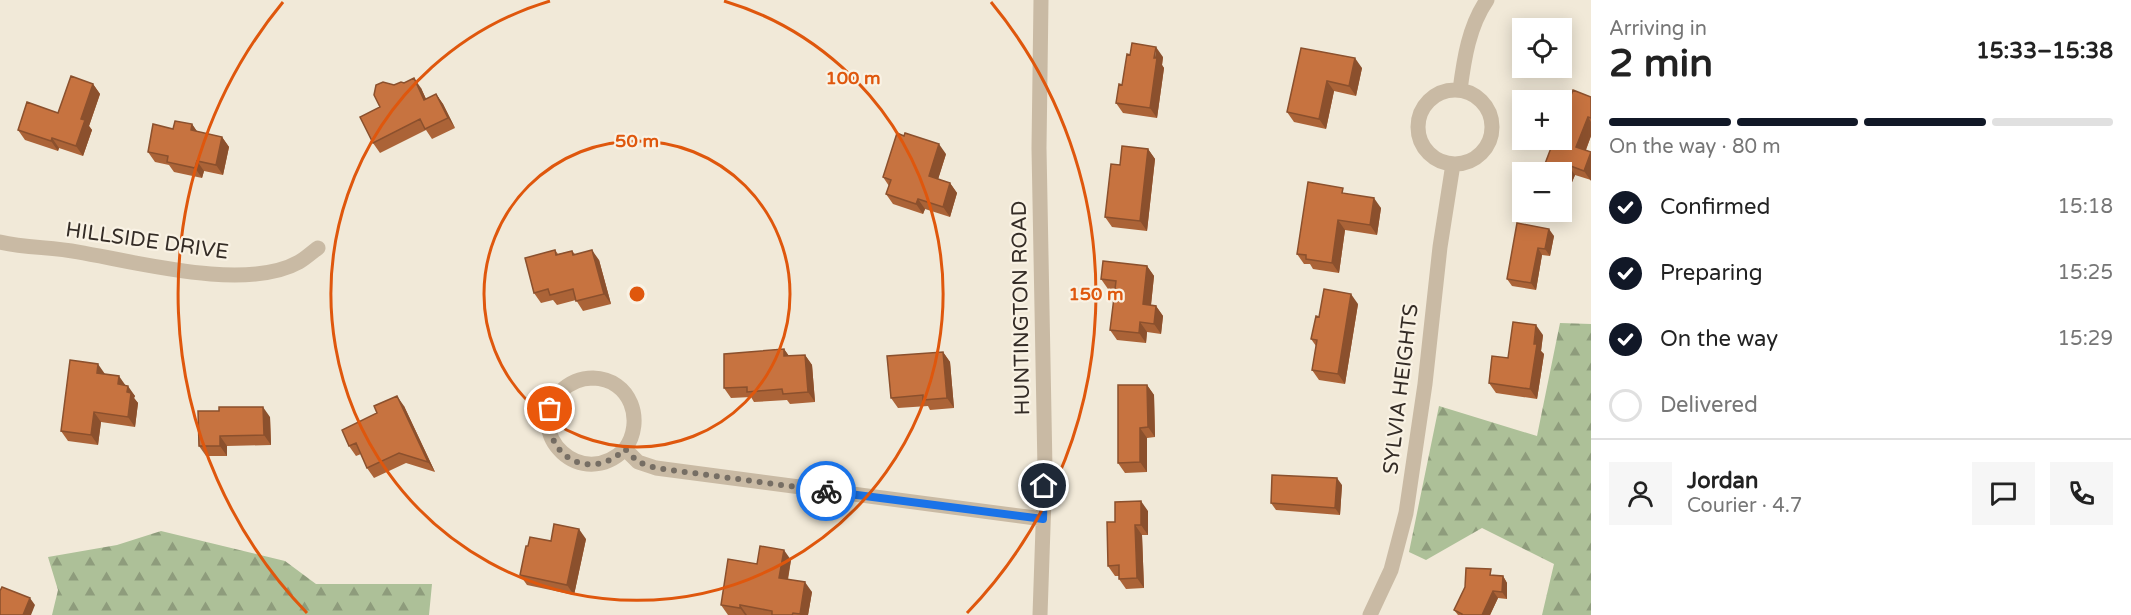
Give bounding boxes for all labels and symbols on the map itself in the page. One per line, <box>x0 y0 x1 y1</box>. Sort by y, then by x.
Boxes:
text: 100 m <box>825 67 881 89</box>
text: 50 m <box>615 130 659 152</box>
street label: HUNTINGTON ROAD <box>1007 200 1035 416</box>
street label: HILLSIDE DRIVE <box>64 217 230 265</box>
text: 150 m <box>1068 283 1124 305</box>
centre of rings <box>627 284 647 304</box>
street label: SYLVIA HEIGHTS <box>1378 302 1424 476</box>
pin <box>524 383 575 434</box>
pin <box>1018 460 1069 511</box>
courier <box>796 461 856 521</box>

